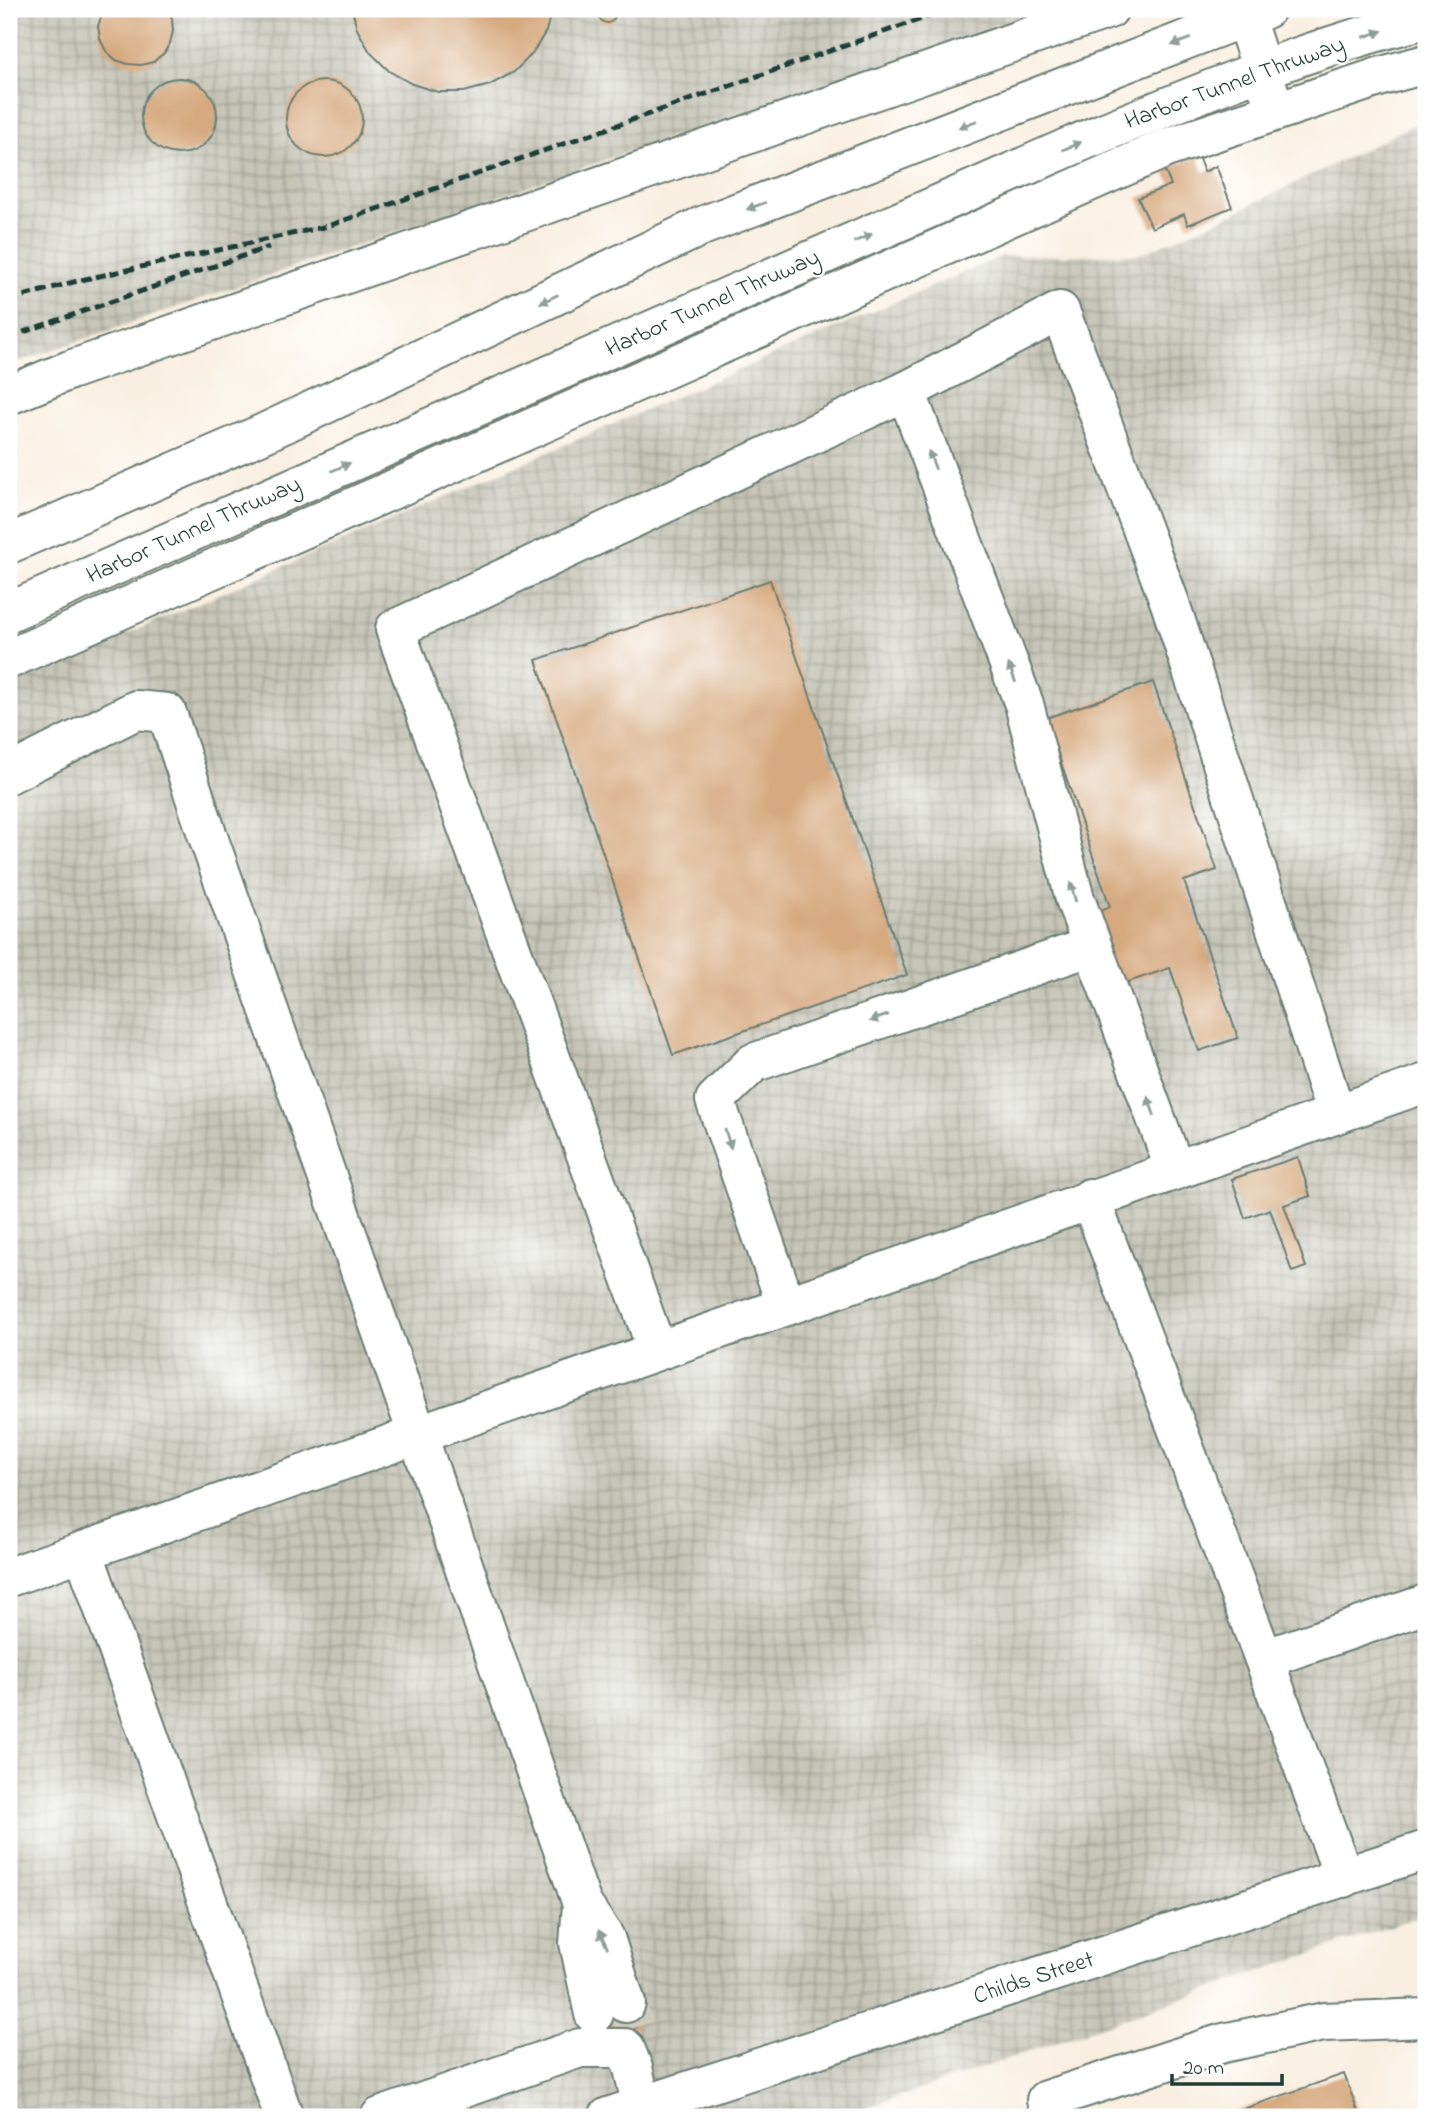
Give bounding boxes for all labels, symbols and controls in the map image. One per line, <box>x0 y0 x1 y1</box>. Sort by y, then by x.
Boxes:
street label: Harbor Tunnel Thruway <box>1120 28 1350 141</box>
one-way arrow <box>1363 28 1384 39</box>
one-way arrow <box>1170 37 1191 48</box>
one-way arrow <box>958 118 979 129</box>
one-way arrow <box>1061 140 1082 151</box>
one-way arrow <box>746 200 767 211</box>
one-way arrow <box>853 232 874 243</box>
street label: Harbor Tunnel Thruway <box>600 241 826 368</box>
one-way arrow <box>539 293 559 304</box>
one-way arrow <box>926 450 937 471</box>
one-way arrow <box>330 461 351 472</box>
street label: Harbor Tunnel Thruway <box>81 468 307 595</box>
one-way arrow <box>1006 663 1017 684</box>
one-way arrow <box>1067 881 1078 903</box>
one-way arrow <box>868 1013 889 1024</box>
one-way arrow <box>1145 1095 1156 1116</box>
one-way arrow <box>723 1129 734 1150</box>
one-way arrow <box>598 1929 609 1949</box>
street label: Childs Street <box>969 1943 1099 2015</box>
scale bar <box>1172 2042 1283 2086</box>
text: 20 m <box>1183 2054 1224 2084</box>

